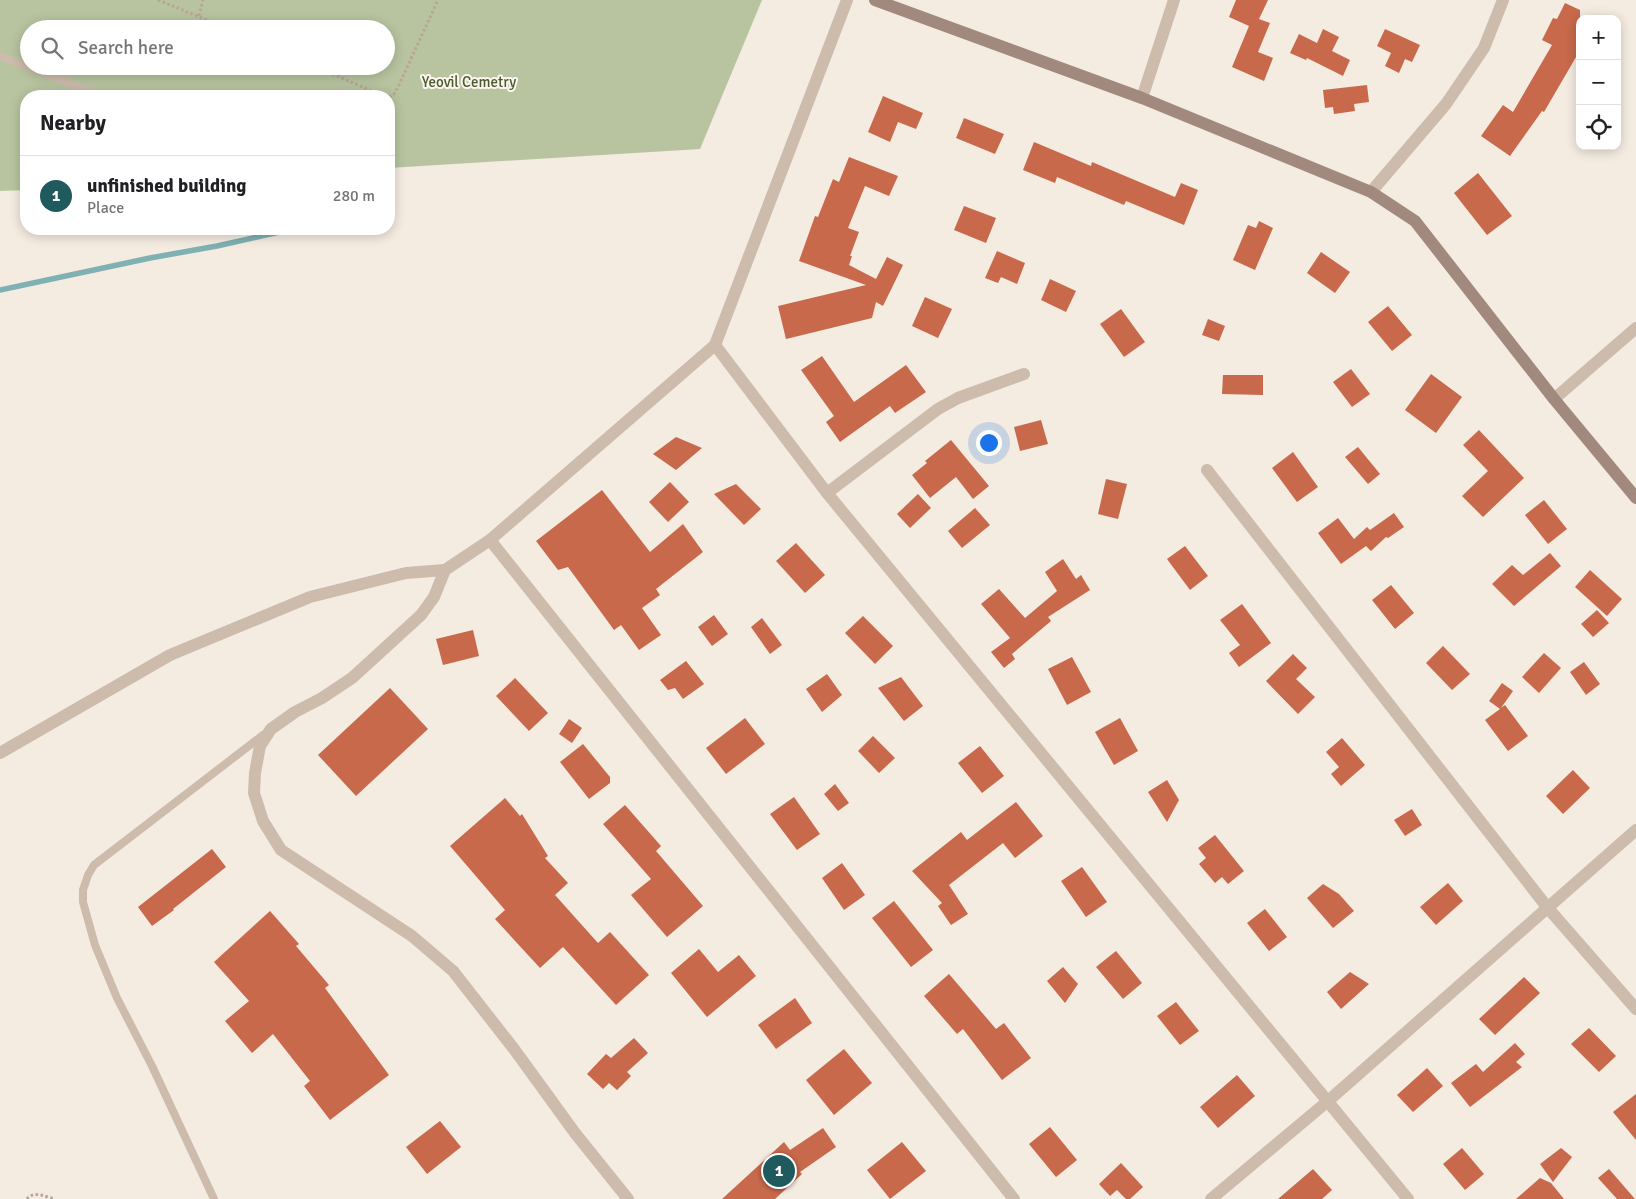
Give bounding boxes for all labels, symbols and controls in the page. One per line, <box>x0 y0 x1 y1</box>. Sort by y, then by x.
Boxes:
map controls <box>1576 15 1621 150</box>
button: + <box>1576 15 1621 60</box>
search box <box>20 20 395 75</box>
icon: search <box>38 34 66 62</box>
text: Search here <box>78 36 174 60</box>
button: − <box>1576 60 1621 105</box>
park label: Yeovil Cemetry <box>422 73 516 91</box>
button: locate <box>1576 105 1621 150</box>
text: Nearby <box>40 110 106 136</box>
text: unfinished building <box>87 174 247 198</box>
text: 1 <box>52 186 60 206</box>
text: 280 m <box>333 186 375 206</box>
text: Place <box>87 198 124 218</box>
your location <box>976 430 1002 456</box>
pin: 1 <box>763 1152 795 1190</box>

